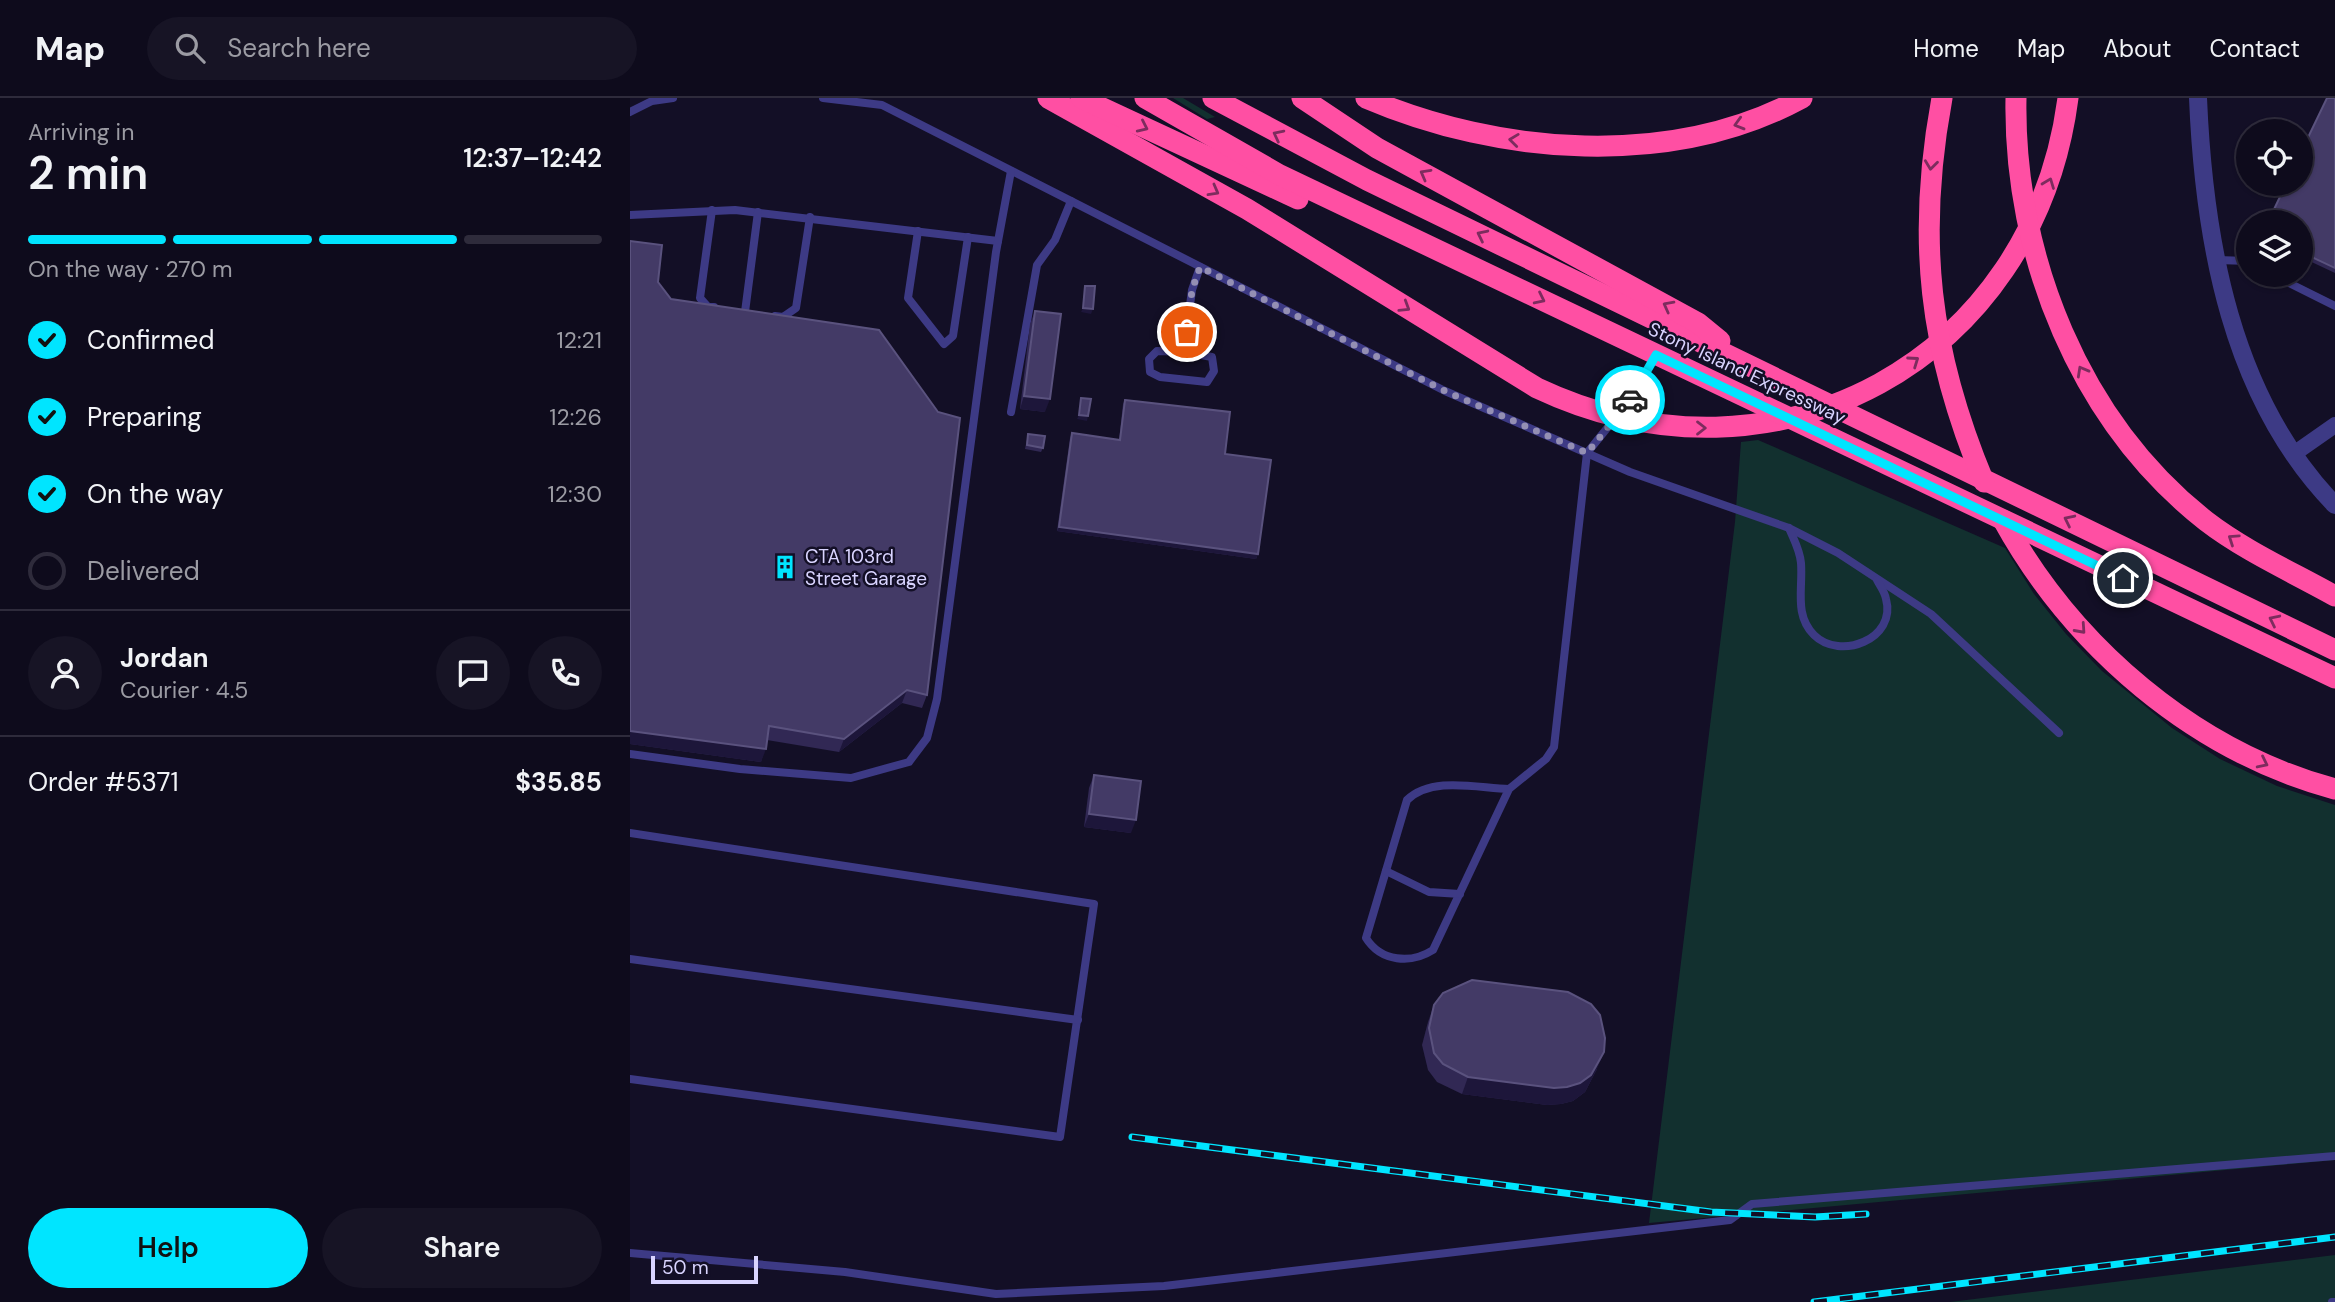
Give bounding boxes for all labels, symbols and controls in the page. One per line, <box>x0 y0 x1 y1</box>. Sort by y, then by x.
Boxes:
search box <box>147 17 637 80</box>
text: Map <box>35 27 105 70</box>
icon: search <box>171 29 209 67</box>
text: Search here <box>227 31 371 65</box>
text: Home <box>1913 33 1979 64</box>
text: Map <box>2017 33 2065 64</box>
text: About <box>2103 33 2172 64</box>
text: Contact <box>2210 33 2300 64</box>
one-way arrow <box>1733 115 1745 130</box>
text: Arriving in <box>28 117 134 147</box>
one-way arrow <box>1136 119 1148 133</box>
map controls <box>2236 119 2313 287</box>
button: locate <box>2236 119 2313 196</box>
one-way arrow <box>1273 130 1285 143</box>
one-way arrow <box>1508 133 1519 148</box>
text: 12:37–12:42 <box>463 141 602 175</box>
text: 2 min <box>28 143 148 203</box>
one-way arrow <box>1924 160 1939 171</box>
one-way arrow <box>1420 169 1432 182</box>
one-way arrow <box>2041 177 2055 189</box>
one-way arrow <box>1207 183 1219 196</box>
button: layers <box>2236 210 2313 287</box>
one-way arrow <box>1477 230 1489 244</box>
text: On the way · 270 m <box>28 254 233 284</box>
one-way arrow <box>1533 291 1545 305</box>
one-way arrow <box>1397 298 1410 311</box>
one-way arrow <box>1663 301 1675 314</box>
pin <box>1157 302 1217 362</box>
icon: bag <box>1168 313 1206 351</box>
street label: Stony Island Expressway <box>1644 316 1850 430</box>
icon: check <box>28 321 66 359</box>
text: Confirmed <box>87 323 214 357</box>
text: 12:21 <box>557 325 602 355</box>
one-way arrow <box>1906 357 1919 369</box>
courier <box>1595 365 1665 435</box>
one-way arrow <box>2077 366 2090 379</box>
icon: car <box>1611 381 1649 419</box>
icon: check <box>28 398 66 436</box>
text: Preparing <box>87 400 202 434</box>
text: 12:26 <box>549 402 602 432</box>
one-way arrow <box>1696 420 1707 436</box>
icon: check <box>28 475 66 513</box>
text: On the way <box>87 477 223 511</box>
text: 12:30 <box>548 479 602 509</box>
one-way arrow <box>2064 515 2076 529</box>
one-way arrow <box>2228 535 2241 547</box>
place label: CTA 103rd Street Garage <box>805 544 927 591</box>
pin <box>2093 548 2153 608</box>
building icon: CTA 103rd Street Garage <box>771 553 799 581</box>
text: Delivered <box>87 554 200 588</box>
icon: home <box>2104 559 2142 597</box>
one-way arrow <box>2269 615 2281 629</box>
one-way arrow <box>2073 621 2085 634</box>
button: person <box>28 636 102 710</box>
button: chat <box>436 636 510 710</box>
button: phone <box>528 636 602 710</box>
text: Jordan <box>120 641 209 675</box>
text: Courier · 4.5 <box>120 675 248 705</box>
one-way arrow <box>2256 755 2268 769</box>
text: Order #5371 <box>28 765 179 799</box>
text: $35.85 <box>515 765 602 799</box>
button: Help <box>28 1208 308 1288</box>
button: Share <box>322 1208 602 1288</box>
scale bar <box>651 1253 758 1285</box>
text: 50 m <box>662 1255 709 1280</box>

